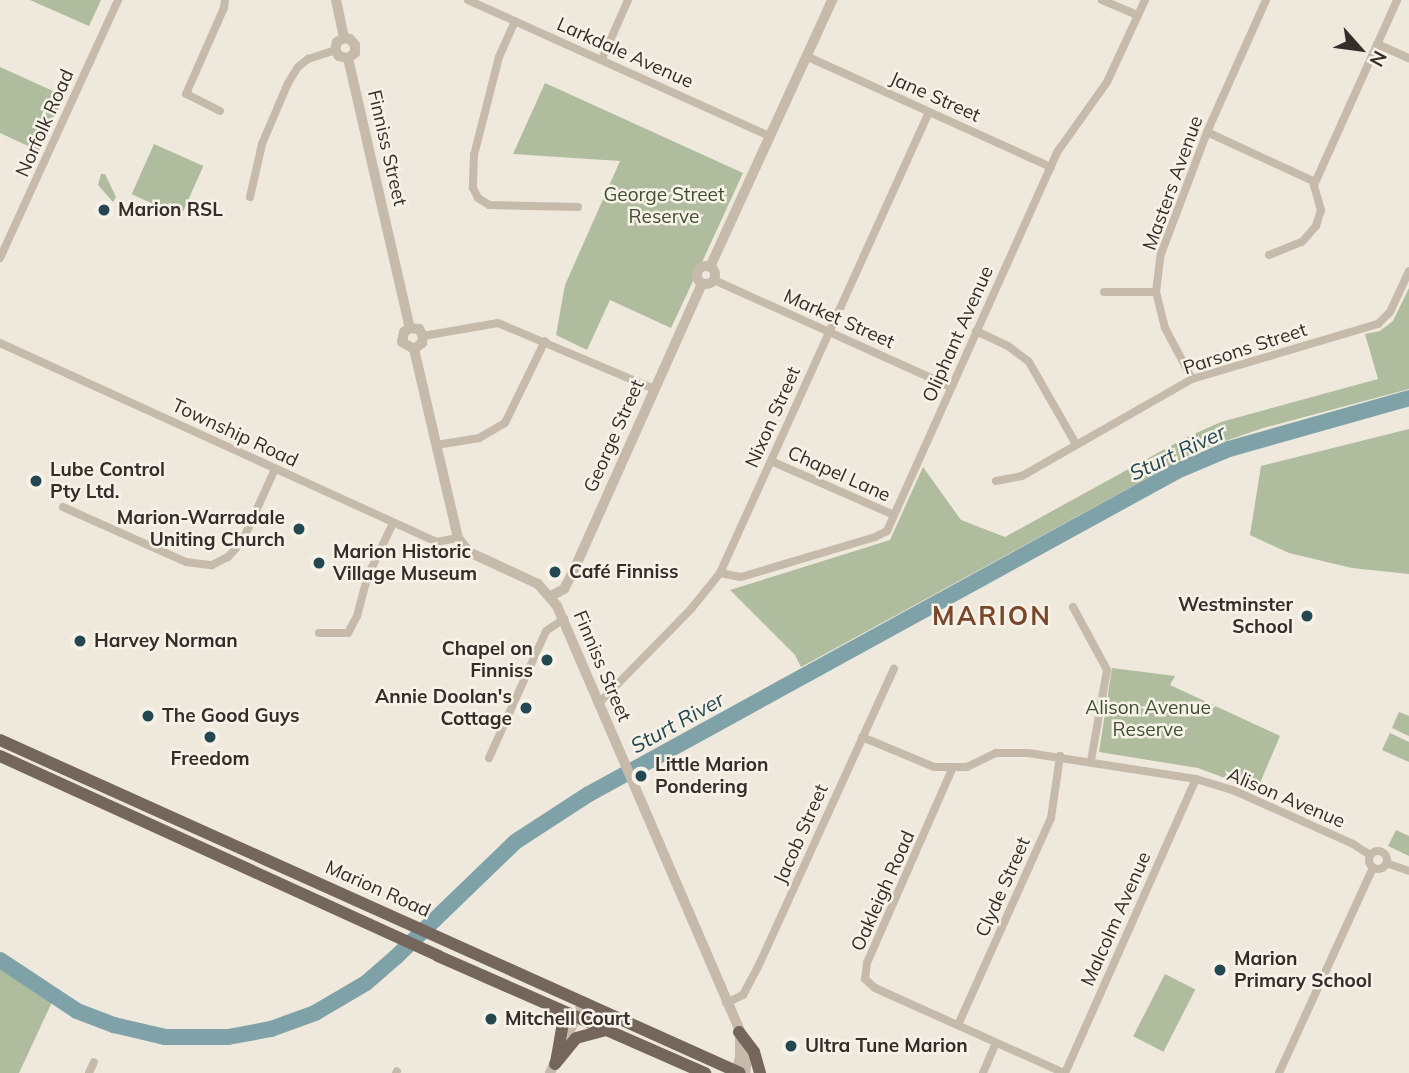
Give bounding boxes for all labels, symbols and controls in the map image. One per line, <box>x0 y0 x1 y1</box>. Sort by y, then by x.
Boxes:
street label: Larkdale Avenue <box>553 13 697 93</box>
north arrow <box>1325 14 1395 84</box>
text: N <box>1365 47 1393 71</box>
street label: Norfolk Road <box>11 66 79 180</box>
street label: Jane Street <box>886 67 984 127</box>
street label: Finniss Street <box>363 88 411 208</box>
street label: Masters Avenue <box>1138 113 1208 253</box>
park label: George Street Reserve <box>603 184 725 228</box>
place label: Marion RSL <box>118 199 223 221</box>
marker: Marion RSL <box>96 202 112 218</box>
street label: Oliphant Avenue <box>918 262 998 406</box>
street label: Market Street <box>780 284 898 354</box>
street label: Parsons Street <box>1180 318 1310 380</box>
street label: Nixon Street <box>741 363 805 471</box>
street label: George Street <box>579 376 649 496</box>
street label: Township Road <box>168 394 302 472</box>
water label: Sturt River <box>1125 419 1229 485</box>
street label: Chapel Lane <box>784 441 894 507</box>
place label: Lube Control Pty Ltd. <box>50 459 165 503</box>
marker: Lube Control Pty Ltd. <box>28 473 44 489</box>
place label: Marion-Warradale Uniting Church <box>117 507 285 551</box>
marker: Marion-Warradale Uniting Church <box>291 521 307 537</box>
place label: Marion Historic Village Museum <box>333 541 477 585</box>
marker: Marion Historic Village Museum <box>311 555 327 571</box>
place label: Café Finniss <box>569 561 679 583</box>
marker: Café Finniss <box>547 564 563 580</box>
place label: Westminster School <box>1178 594 1293 638</box>
district label: MARION <box>933 600 1051 632</box>
street label: Finniss Street <box>568 607 636 725</box>
marker: Westminster School <box>1299 608 1315 624</box>
place label: Harvey Norman <box>94 630 238 652</box>
marker: Harvey Norman <box>72 633 88 649</box>
place label: Chapel on Finniss <box>442 638 533 682</box>
marker: Chapel on Finniss <box>539 652 555 668</box>
place label: Annie Doolan's Cottage <box>375 686 512 730</box>
water label: Sturt River <box>626 686 728 758</box>
park label: Alison Avenue Reserve <box>1085 697 1211 741</box>
marker: Annie Doolan's Cottage <box>518 700 534 716</box>
place label: The Good Guys <box>162 705 299 727</box>
marker: The Good Guys <box>140 708 156 724</box>
marker: Freedom <box>202 729 218 745</box>
place label: Freedom <box>171 748 249 770</box>
place label: Little Marion Pondering <box>655 754 768 798</box>
street label: Alison Avenue <box>1224 763 1348 833</box>
marker: Little Marion Pondering <box>633 768 649 784</box>
street label: Jacob Street <box>769 781 833 887</box>
street label: Oakleigh Road <box>846 827 920 955</box>
street label: Clyde Street <box>971 834 1035 940</box>
street label: Malcolm Avenue <box>1076 848 1156 990</box>
street label: Marion Road <box>322 856 434 922</box>
place label: Marion Primary School <box>1234 948 1372 992</box>
marker: Marion Primary School <box>1212 962 1228 978</box>
place label: Mitchell Court <box>505 1008 630 1030</box>
marker: Mitchell Court <box>483 1011 499 1027</box>
place label: Ultra Tune Marion <box>805 1035 968 1057</box>
marker: Ultra Tune Marion <box>783 1038 799 1054</box>

